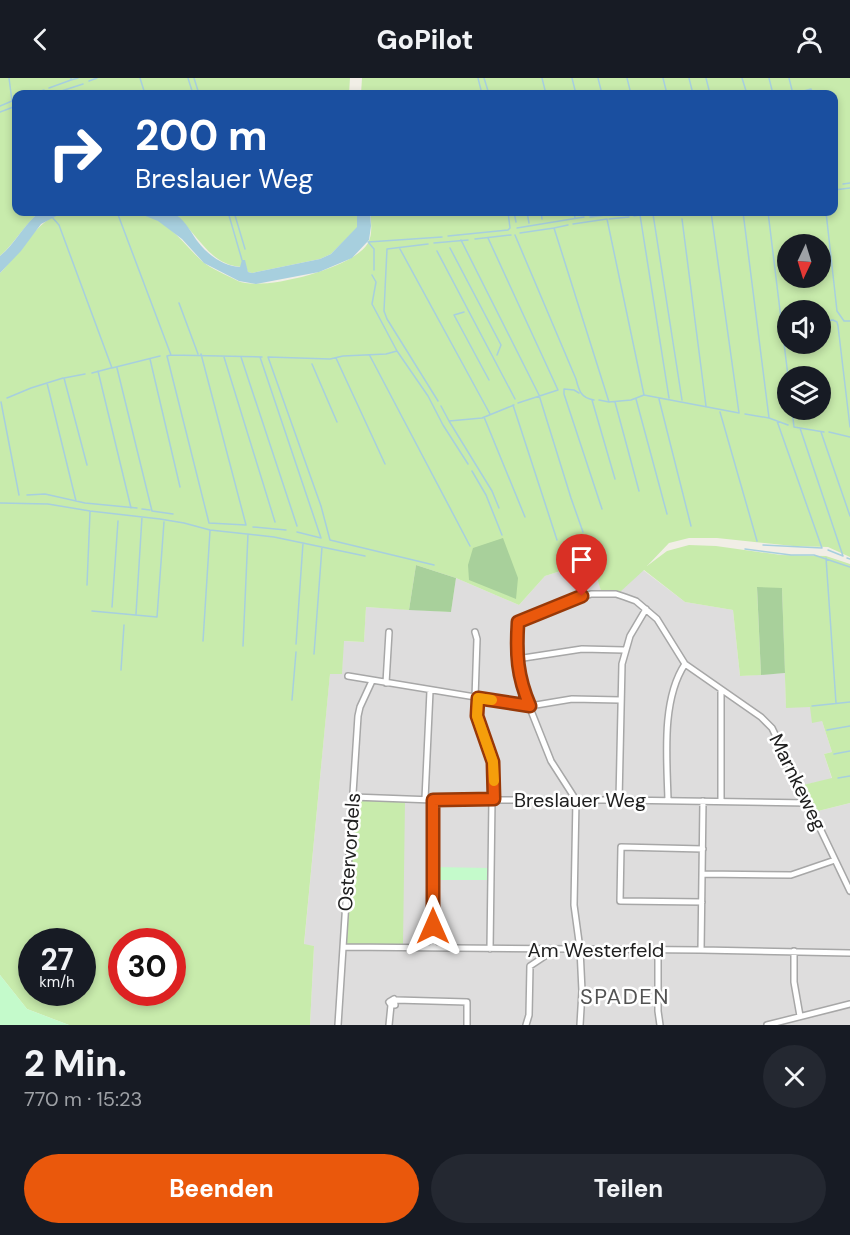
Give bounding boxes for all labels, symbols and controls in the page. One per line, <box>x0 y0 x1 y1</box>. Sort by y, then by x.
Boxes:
text: GoPilot <box>377 22 473 57</box>
icon: back <box>24 23 57 56</box>
icon: person <box>793 23 826 56</box>
text: 200 m <box>135 108 268 163</box>
icon: right <box>36 114 114 192</box>
text: Breslauer Weg <box>135 161 313 196</box>
north arrow <box>777 234 831 288</box>
map controls <box>777 234 831 420</box>
button: sound <box>777 300 831 354</box>
button: layers <box>777 366 831 420</box>
pin <box>556 534 607 596</box>
icon: arrive <box>565 543 598 576</box>
street label: Marnkeweg <box>763 729 833 835</box>
street label: Breslauer Weg <box>514 787 646 813</box>
street label: Ostervordels <box>332 792 366 912</box>
position arrow <box>401 894 465 958</box>
speed limit sign: 30 <box>108 928 186 1006</box>
street label: Am Westerfeld <box>528 937 664 963</box>
text: 27 <box>40 940 74 979</box>
text: km/h <box>39 972 75 992</box>
district label: SPADEN <box>580 982 670 1011</box>
text: 2 Min. <box>24 1040 127 1087</box>
button: close <box>763 1045 826 1108</box>
text: 770 m · 15:23 <box>24 1086 142 1112</box>
button: Beenden <box>24 1154 419 1223</box>
button: Teilen <box>431 1154 826 1223</box>

